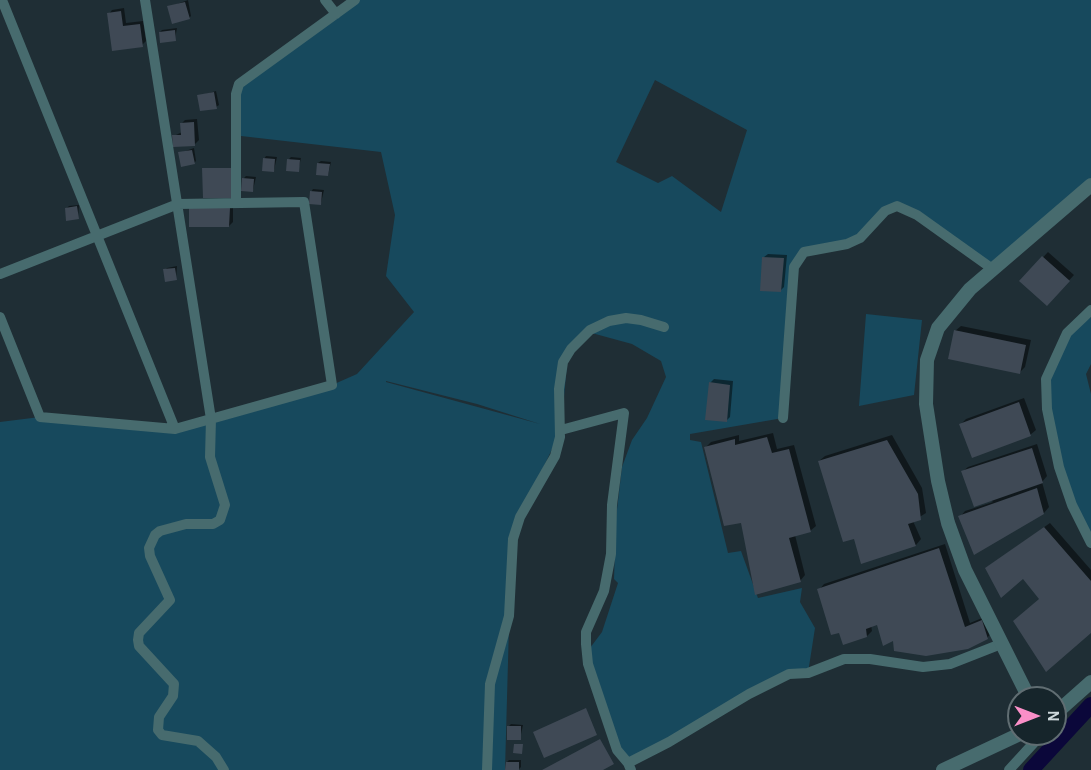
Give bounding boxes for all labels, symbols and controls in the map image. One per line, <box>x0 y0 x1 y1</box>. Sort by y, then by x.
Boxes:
north arrow <box>1007 686 1067 746</box>
text: N <box>1045 710 1061 722</box>

